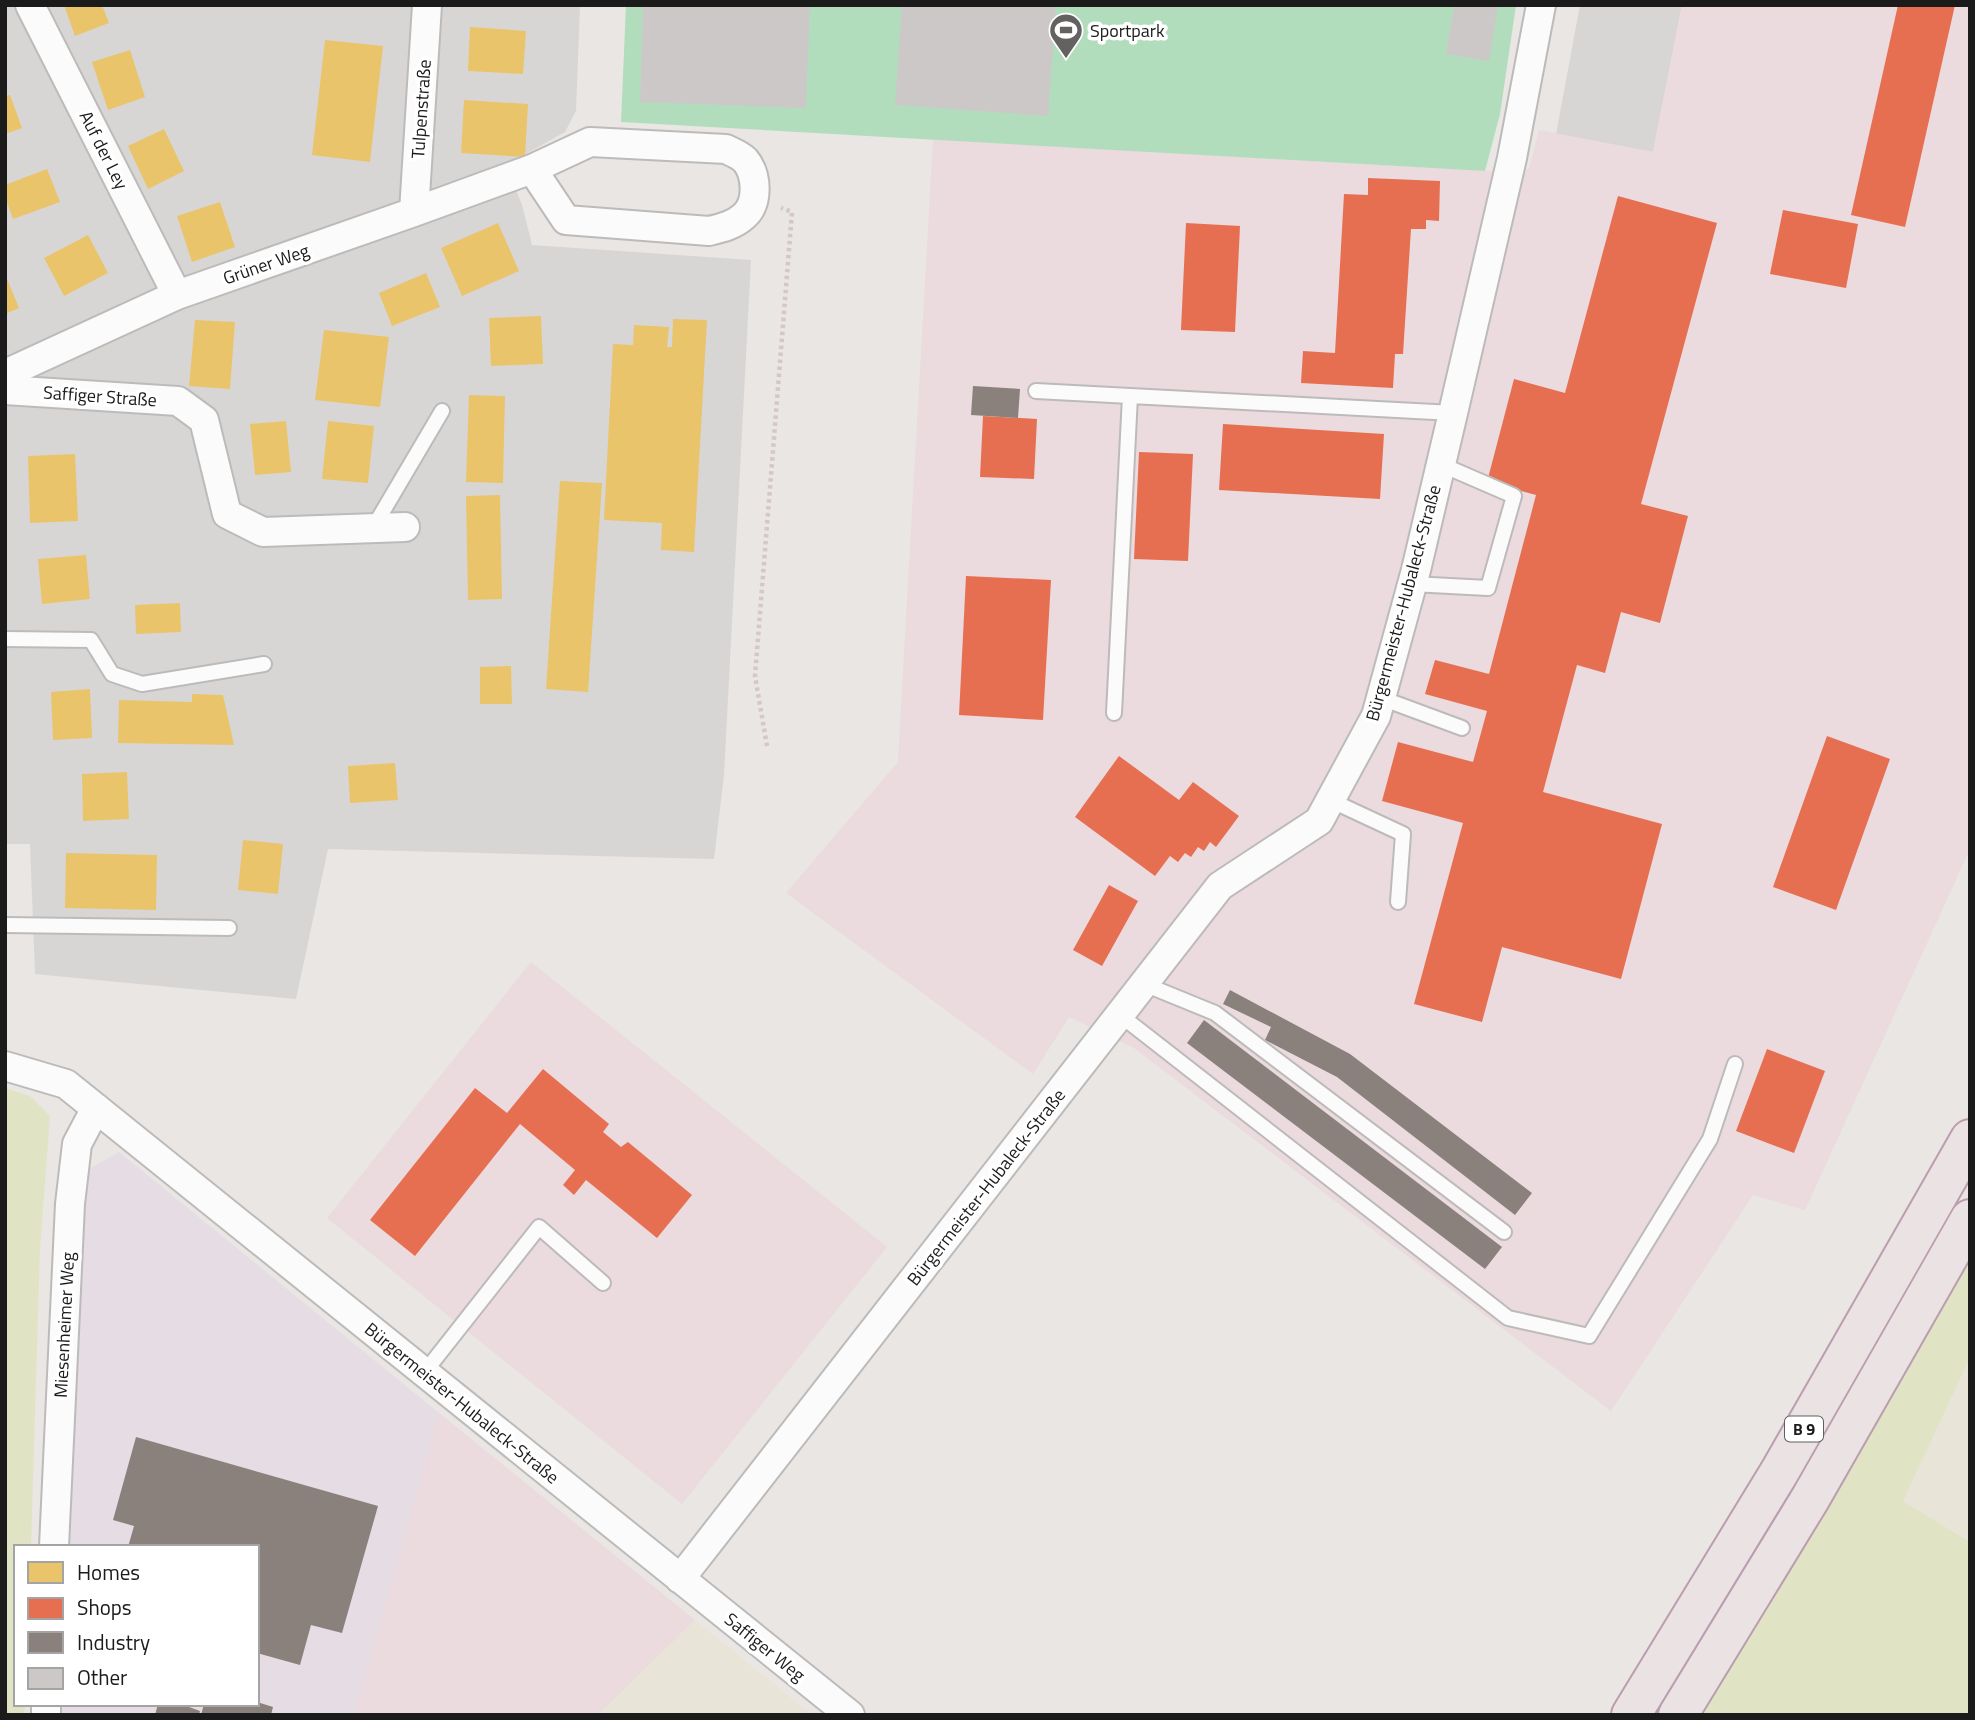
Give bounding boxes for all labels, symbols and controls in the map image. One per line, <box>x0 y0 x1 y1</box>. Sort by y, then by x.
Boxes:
sports icon: Sportpark <box>1047 11 1085 60</box>
place label: Sportpark <box>1090 17 1165 44</box>
street label: Tulpenstraße <box>404 59 438 159</box>
street label: Auf der Ley <box>73 106 135 194</box>
street label: Grüner Weg <box>219 237 313 291</box>
street label: Saffiger Straße <box>42 379 158 413</box>
street label: Bürgermeister-Hubaleck-Straße <box>1358 482 1448 724</box>
street label: Bürgermeister-Hubaleck-Straße <box>900 1083 1072 1291</box>
street label: Miesenheimer Weg <box>47 1251 81 1399</box>
street label: Bürgermeister-Hubaleck-Straße <box>359 1316 565 1490</box>
road number: B 9 <box>1785 1416 1823 1442</box>
legend <box>14 1545 259 1706</box>
text: Homes <box>77 1556 140 1588</box>
text: Shops <box>77 1591 132 1623</box>
street label: Saffiger Weg <box>719 1606 811 1688</box>
text: Industry <box>77 1626 150 1658</box>
text: Other <box>77 1661 127 1693</box>

